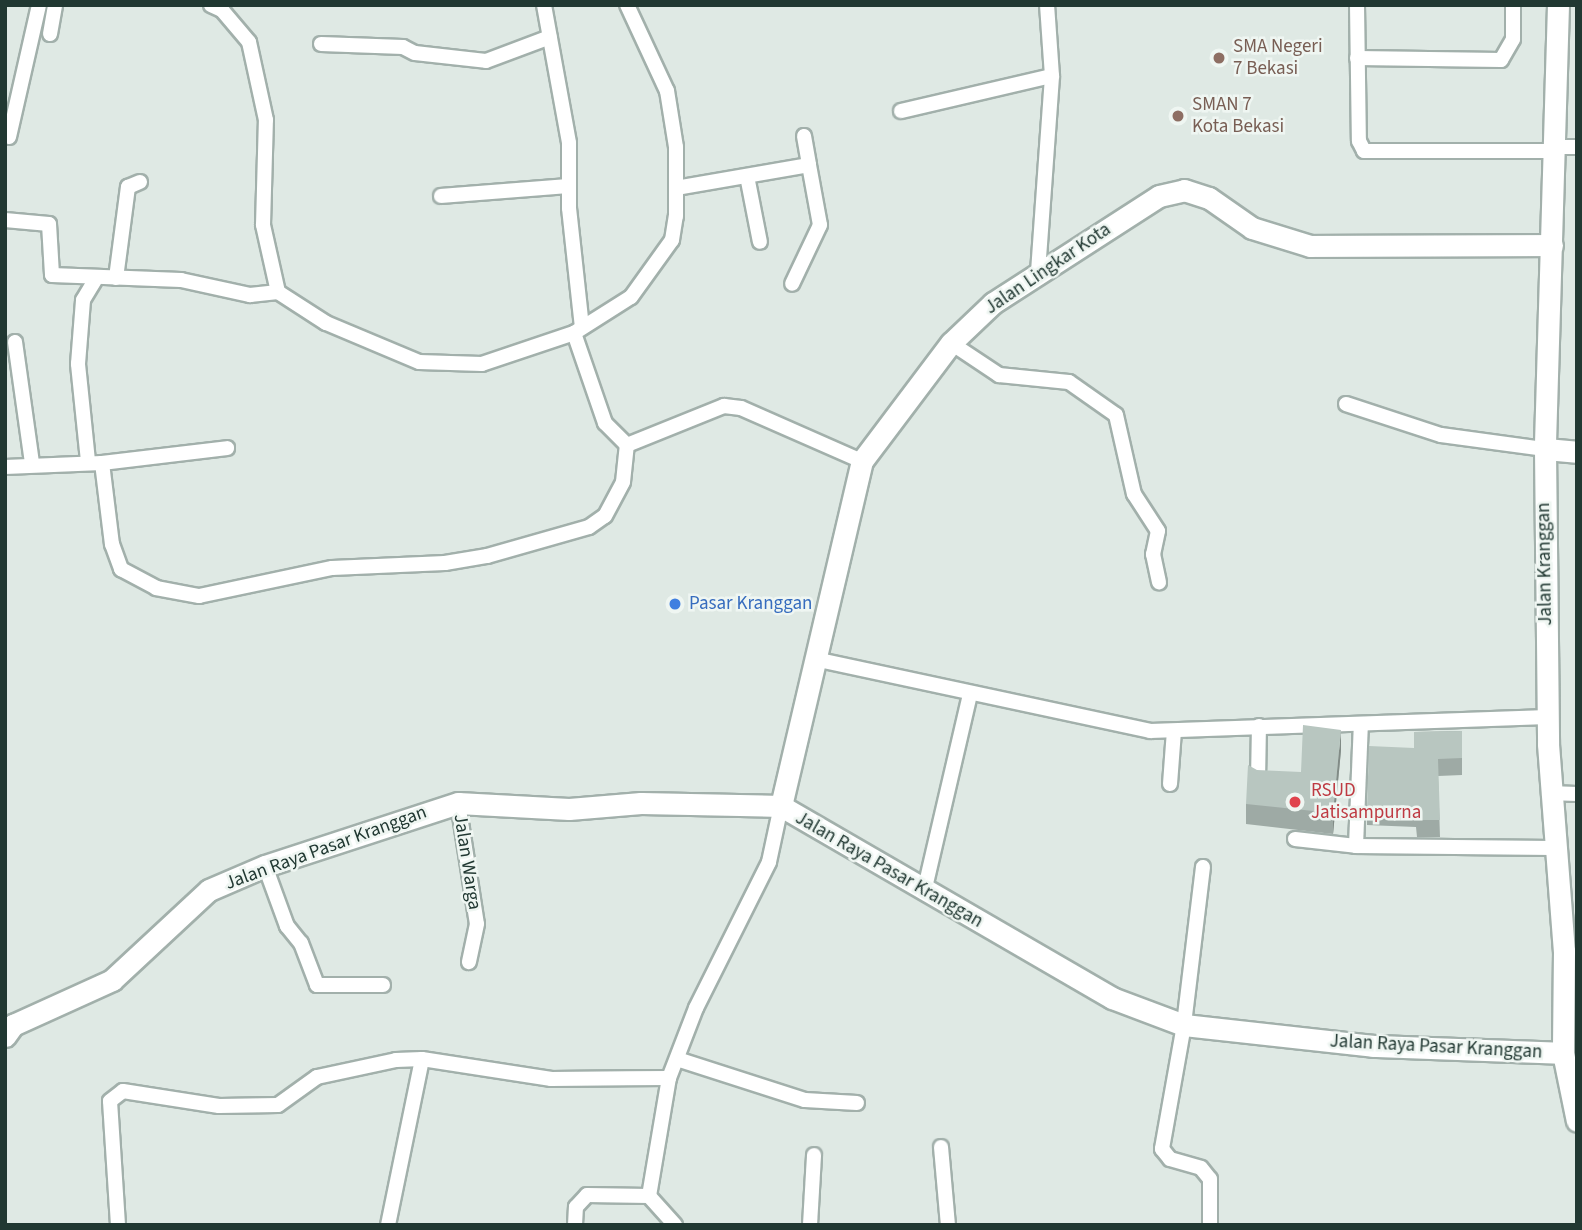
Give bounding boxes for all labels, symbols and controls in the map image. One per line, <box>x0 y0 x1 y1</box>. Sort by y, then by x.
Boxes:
place label: SMA Negeri 7 Bekasi <box>1233 36 1323 80</box>
marker: SMA Negeri 7 Bekasi <box>1211 50 1227 66</box>
place label: SMAN 7 Kota Bekasi <box>1192 94 1284 138</box>
marker: SMAN 7 Kota Bekasi <box>1170 108 1186 124</box>
street label: Jalan Lingkar Kota <box>981 219 1115 319</box>
street label: Jalan Kranggan <box>1533 502 1557 626</box>
place label: Pasar Kranggan <box>689 593 812 615</box>
marker: Pasar Kranggan <box>667 596 683 612</box>
place label: RSUD Jatisampurna <box>1311 780 1421 824</box>
marker: RSUD Jatisampurna <box>1285 792 1305 812</box>
street label: Jalan Raya Pasar Kranggan <box>222 801 430 895</box>
street label: Jalan Raya Pasar Kranggan <box>791 807 987 933</box>
street label: Jalan Warga <box>448 812 486 912</box>
street label: Jalan Raya Pasar Kranggan <box>1329 1030 1543 1064</box>

